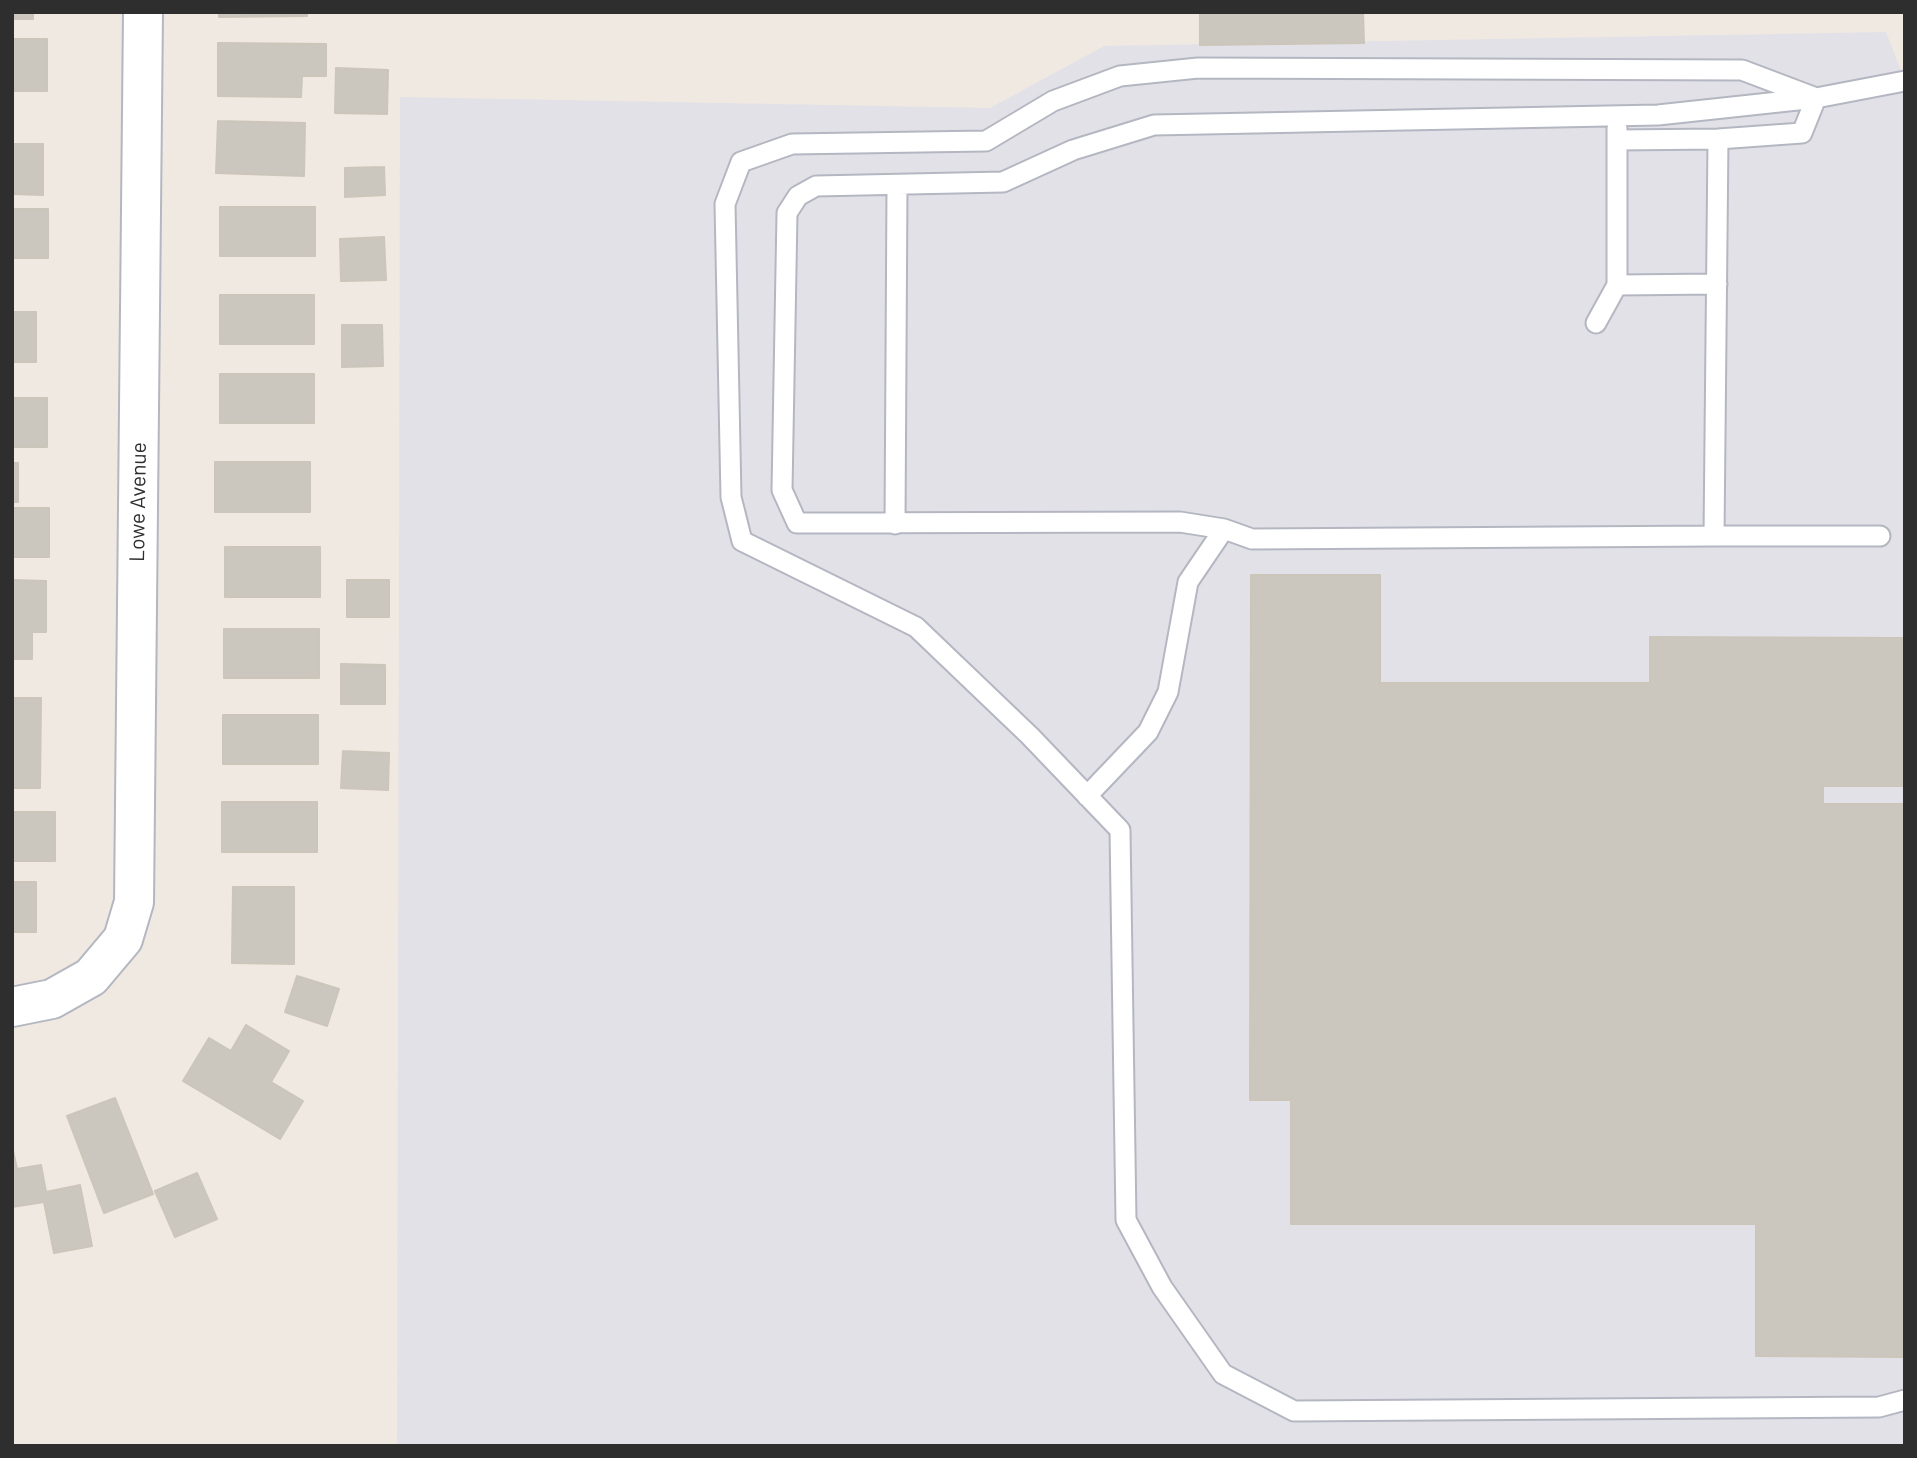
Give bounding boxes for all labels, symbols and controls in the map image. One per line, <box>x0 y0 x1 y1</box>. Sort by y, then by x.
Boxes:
street label: Lowe Avenue <box>124 442 152 562</box>

